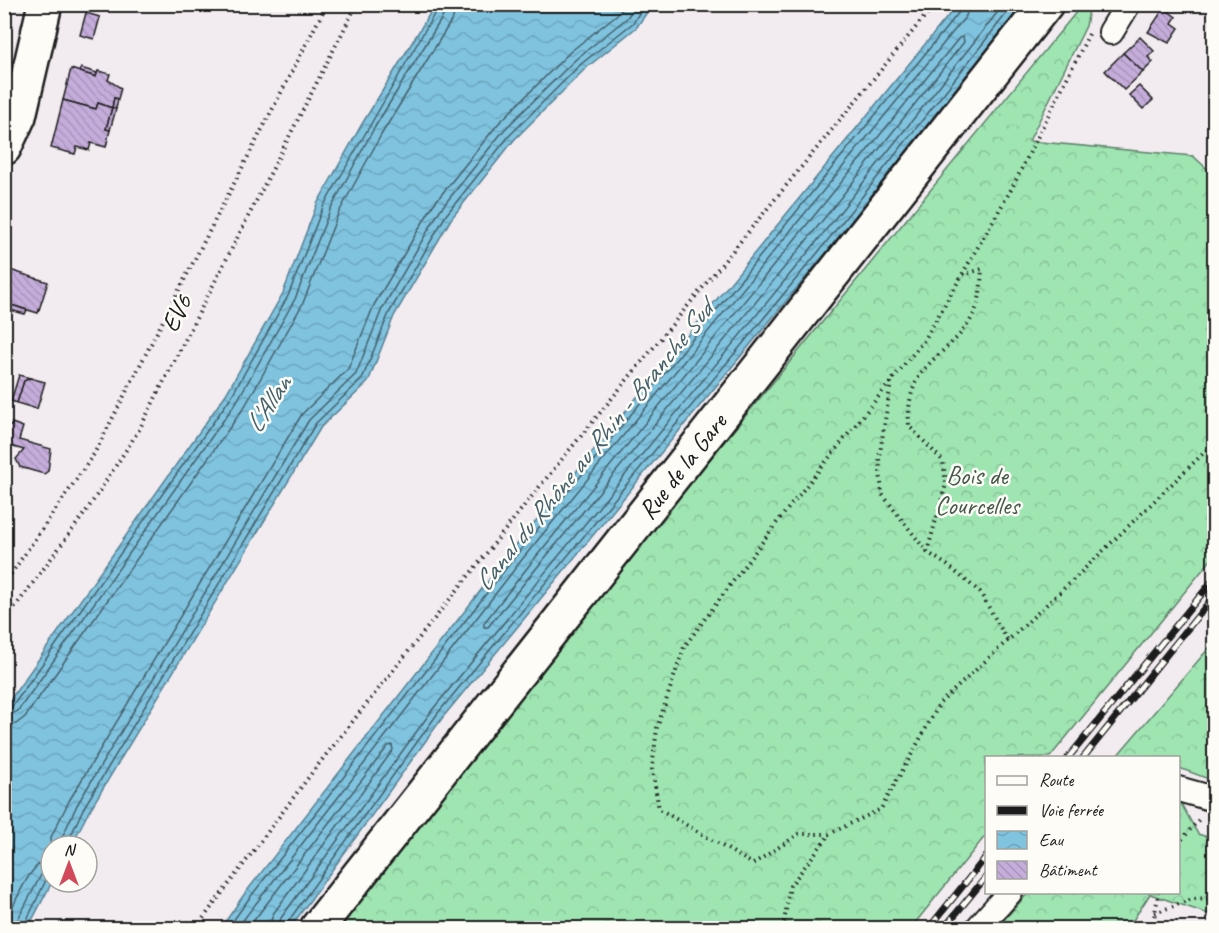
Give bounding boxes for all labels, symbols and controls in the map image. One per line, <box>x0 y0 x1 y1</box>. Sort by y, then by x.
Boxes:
street label: EV6 <box>153 288 200 337</box>
water label: Canal du Rhône au Rhin - Branche Sud <box>466 288 726 598</box>
water label: L'Allan <box>237 367 300 439</box>
street label: Rue de la Gare <box>631 406 735 526</box>
park label: Bois de Courcelles <box>935 459 1021 522</box>
legend <box>985 756 1180 894</box>
text: Route <box>1039 769 1074 791</box>
text: Voie ferrée <box>1039 799 1104 821</box>
text: Eau <box>1039 829 1064 851</box>
north arrow <box>39 834 99 894</box>
text: N <box>64 840 77 860</box>
text: Bâtiment <box>1039 859 1099 881</box>

